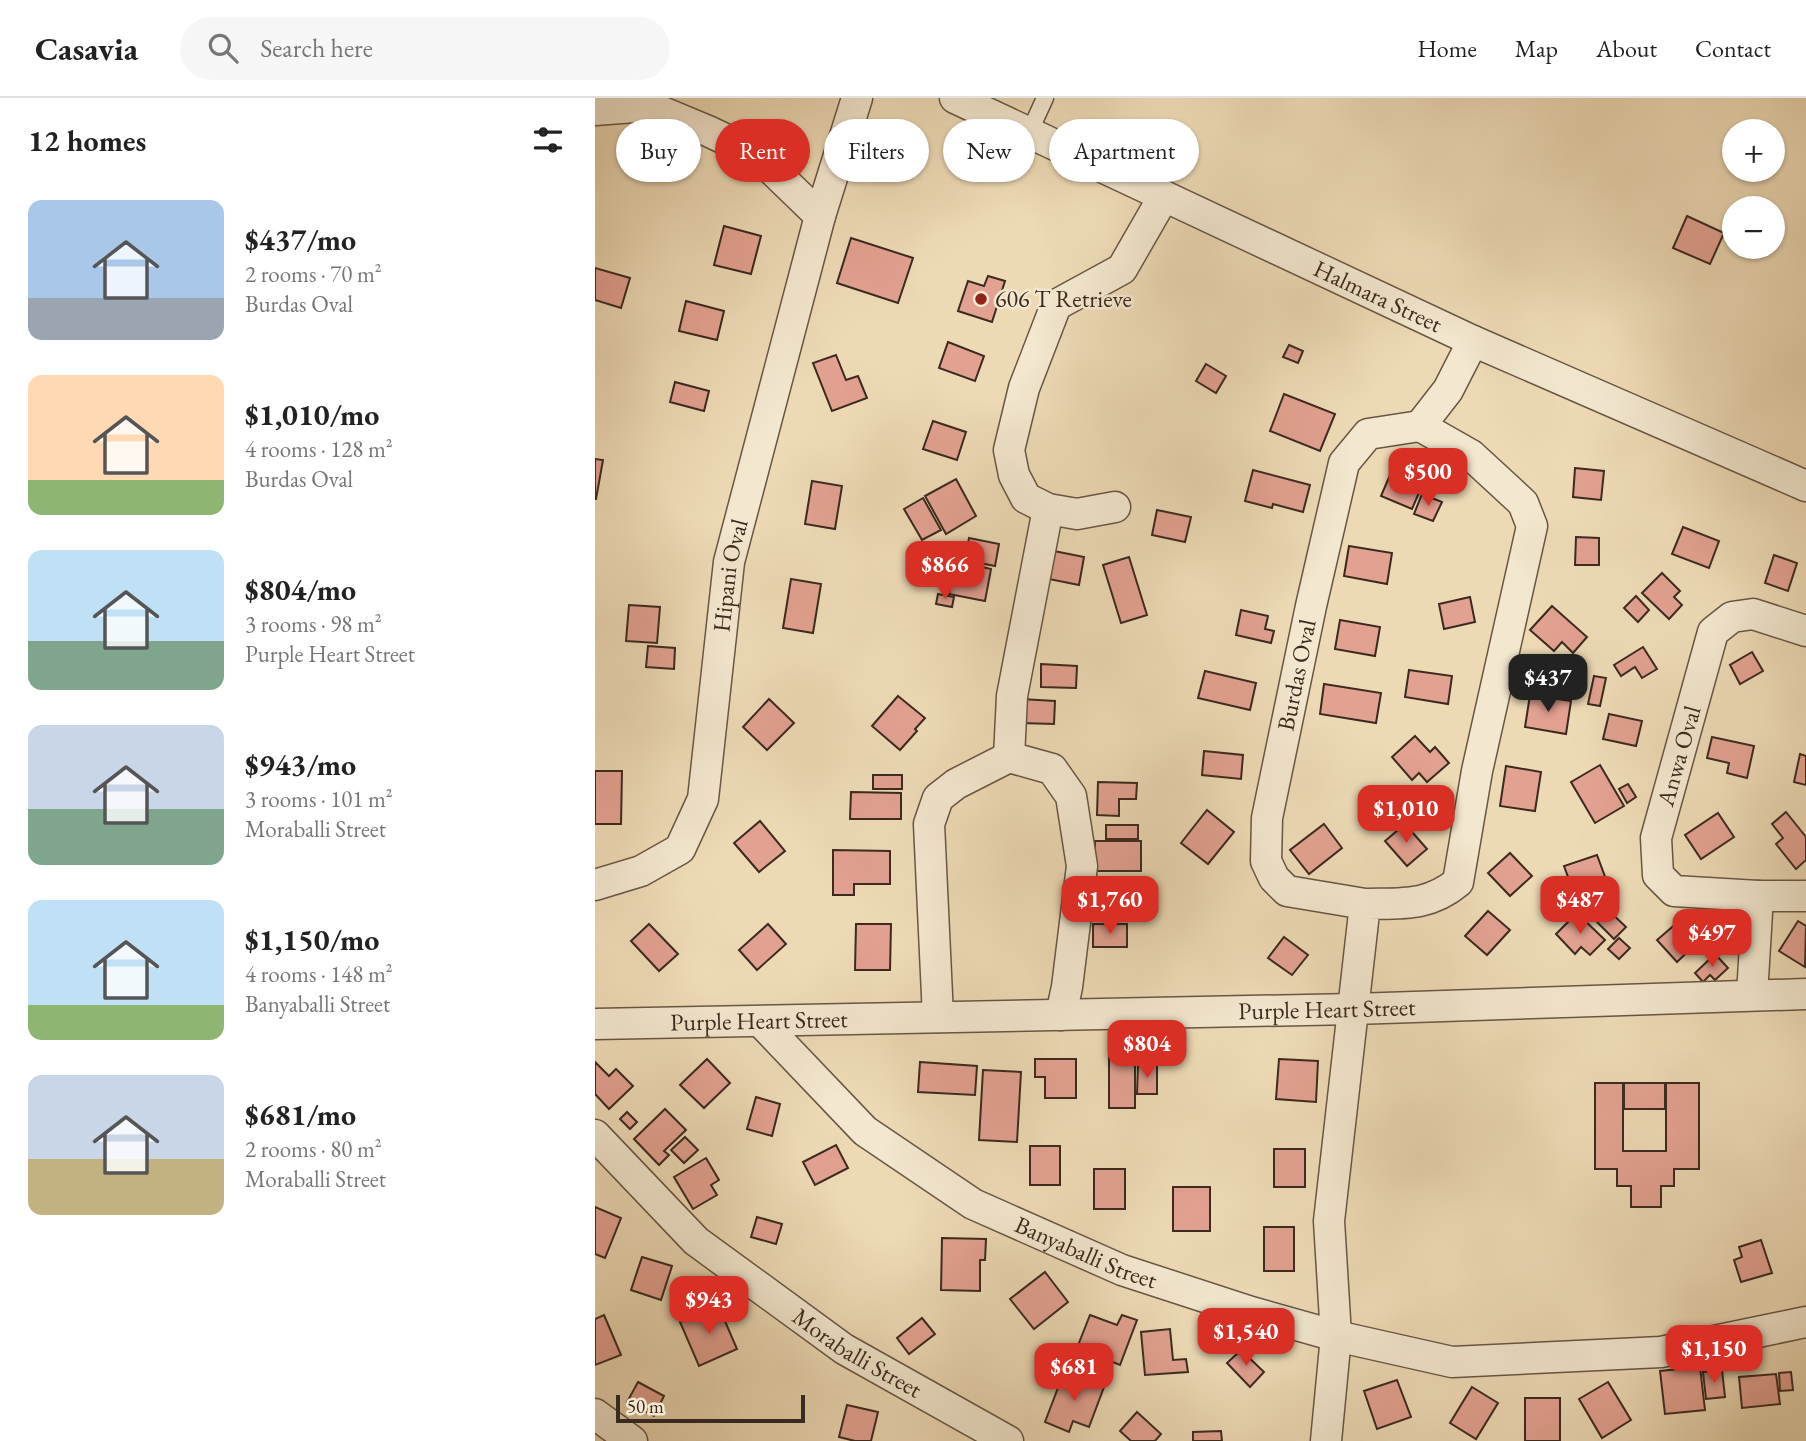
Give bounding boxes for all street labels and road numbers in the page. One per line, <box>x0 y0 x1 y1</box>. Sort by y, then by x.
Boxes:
street label: Halmara Street <box>1309 252 1448 339</box>
street label: Hipani Oval <box>705 515 755 634</box>
street label: Burdas Oval <box>1270 616 1323 733</box>
street label: Anwa Oval <box>1649 702 1708 811</box>
street label: Purple Heart Street <box>1238 991 1417 1026</box>
street label: Purple Heart Street <box>670 1003 848 1038</box>
street label: Banyaballi Street <box>1010 1208 1161 1295</box>
street label: Moraballi Street <box>787 1301 928 1405</box>

